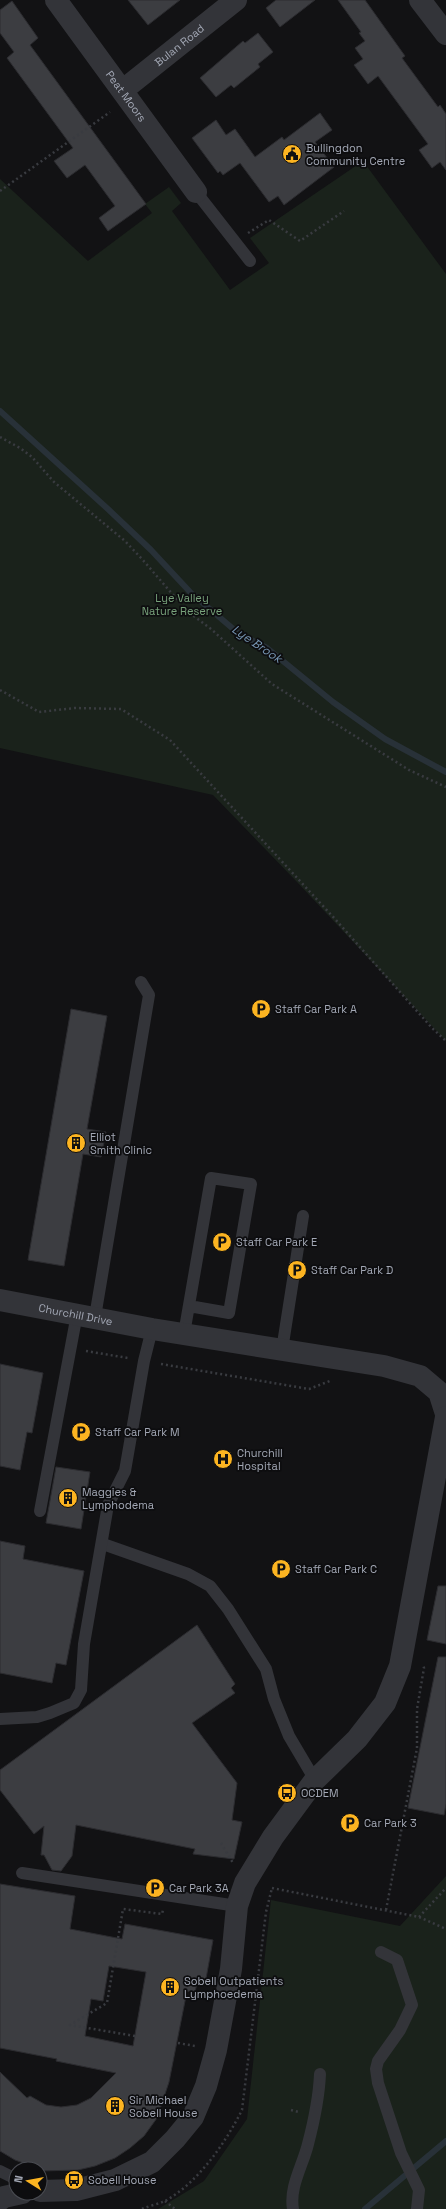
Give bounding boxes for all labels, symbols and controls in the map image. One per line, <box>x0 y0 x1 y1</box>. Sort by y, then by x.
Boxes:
street label: Bulan Road <box>152 21 207 69</box>
street label: Peat Moors <box>103 68 150 125</box>
place label: Bullingdon Community Centre <box>306 141 405 168</box>
public building icon: Bullingdon Community Centre <box>281 143 303 165</box>
park label: Lye Valley Nature Reserve <box>142 591 222 618</box>
water label: Lye Brook <box>229 621 287 668</box>
parking icon: Staff Car Park A <box>250 998 272 1020</box>
place label: Staff Car Park A <box>275 1002 357 1016</box>
place label: Elliot Smith Clinic <box>90 1130 152 1157</box>
building icon: Elliot Smith Clinic <box>65 1132 87 1154</box>
parking icon: Staff Car Park E <box>211 1231 233 1253</box>
place label: Staff Car Park E <box>236 1235 317 1249</box>
parking icon: Staff Car Park D <box>286 1259 308 1281</box>
place label: Staff Car Park D <box>311 1263 393 1277</box>
street label: Churchill Drive <box>37 1301 114 1328</box>
parking icon: Staff Car Park M <box>70 1421 92 1443</box>
place label: Staff Car Park M <box>95 1425 180 1439</box>
place label: Churchill Hospital <box>237 1446 283 1473</box>
hospital icon: Churchill Hospital <box>212 1448 234 1470</box>
place label: Maggies & Lymphodema <box>82 1485 155 1512</box>
building icon: Maggies & Lymphodema <box>57 1487 79 1509</box>
parking icon: Staff Car Park C <box>270 1558 292 1580</box>
place label: Staff Car Park C <box>295 1562 377 1576</box>
bus stop icon: OCDEM <box>276 1782 298 1804</box>
place label: OCDEM <box>301 1786 338 1800</box>
parking icon: Car Park 3 <box>339 1812 361 1834</box>
place label: Car Park 3 <box>364 1816 417 1830</box>
parking icon: Car Park 3A <box>144 1877 166 1899</box>
place label: Car Park 3A <box>169 1881 229 1895</box>
place label: Sobell Outpatients Lymphoedema <box>184 1974 283 2001</box>
building icon: Sobell Outpatients Lymphoedema <box>159 1976 181 1998</box>
place label: Sir Michael Sobell House <box>129 2093 197 2120</box>
building icon: Sir Michael Sobell House <box>104 2095 126 2117</box>
north arrow <box>8 2161 48 2201</box>
bus stop icon: Sobell House <box>63 2169 85 2191</box>
place label: Sobell House <box>88 2173 156 2187</box>
text: N <box>11 2174 26 2184</box>

